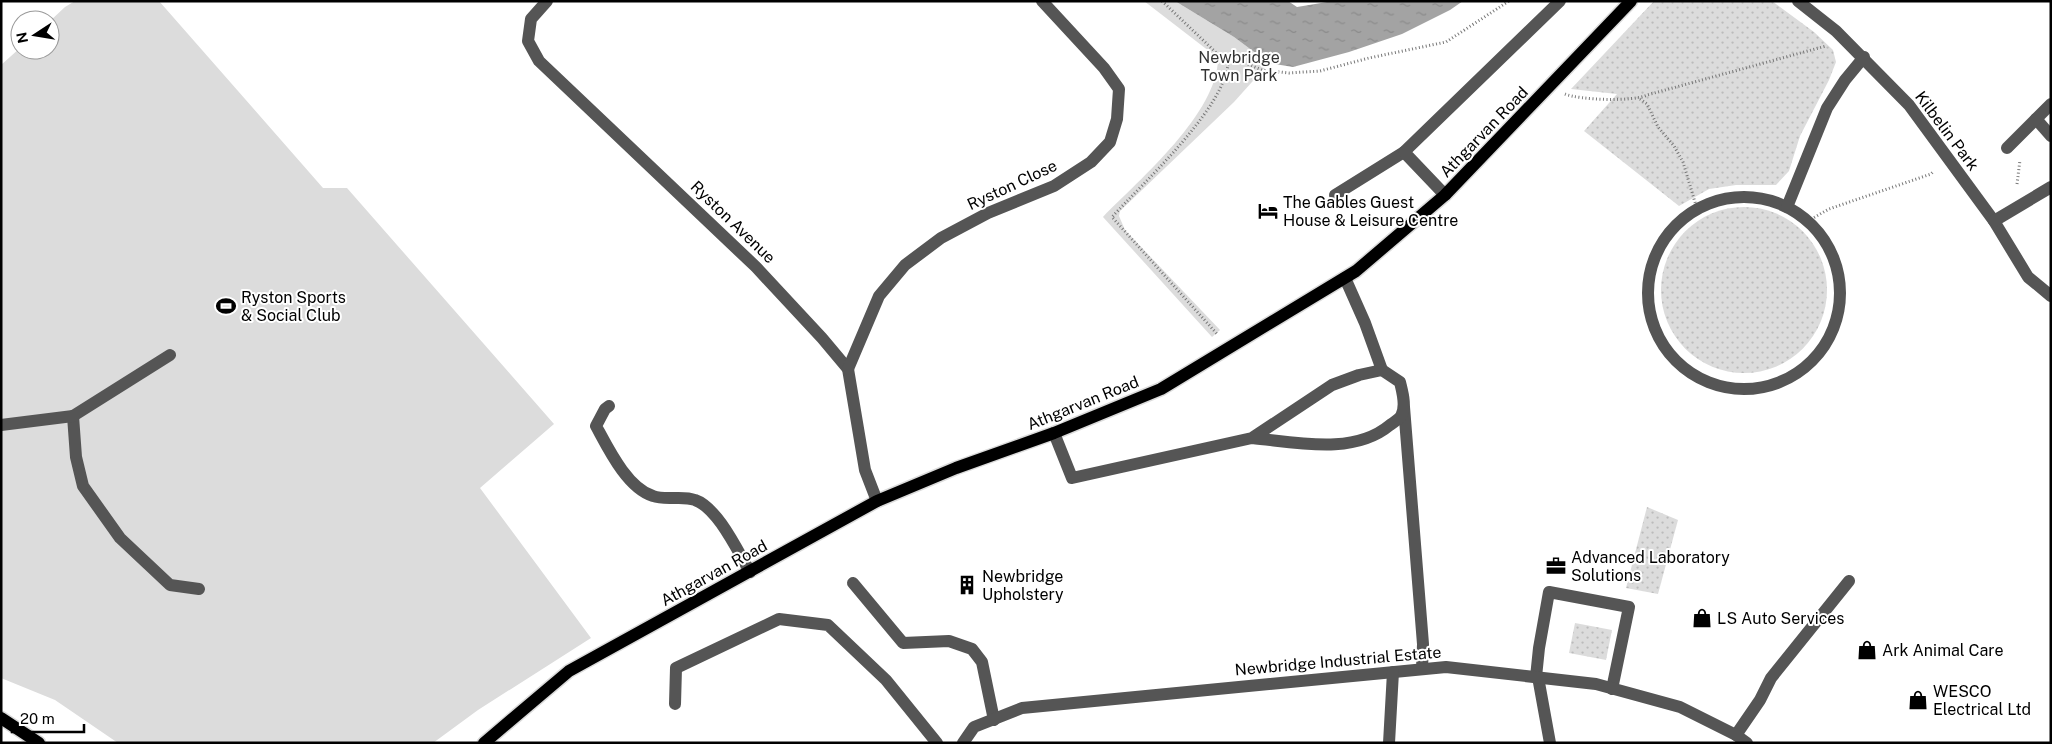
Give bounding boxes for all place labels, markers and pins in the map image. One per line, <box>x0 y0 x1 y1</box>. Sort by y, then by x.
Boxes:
place label: The Gables Guest House & Leisure Centre <box>1283 193 1458 230</box>
hotel icon: The Gables Guest House & Leisure Centre <box>1257 200 1279 222</box>
place label: Ryston Sports & Social Club <box>241 288 346 325</box>
sports icon: Ryston Sports & Social Club <box>215 295 237 317</box>
place label: Advanced Laboratory Solutions <box>1571 548 1730 585</box>
office icon: Advanced Laboratory Solutions <box>1545 555 1567 577</box>
place label: Newbridge Upholstery <box>982 567 1064 604</box>
building icon: Newbridge Upholstery <box>956 574 978 596</box>
shop icon: LS Auto Services <box>1691 607 1713 629</box>
place label: LS Auto Services <box>1717 609 1844 628</box>
shop icon: Ark Animal Care <box>1856 639 1878 661</box>
place label: Ark Animal Care <box>1882 641 2003 660</box>
place label: WESCO Electrical Ltd <box>1933 682 2031 719</box>
shop icon: WESCO Electrical Ltd <box>1907 689 1929 711</box>

